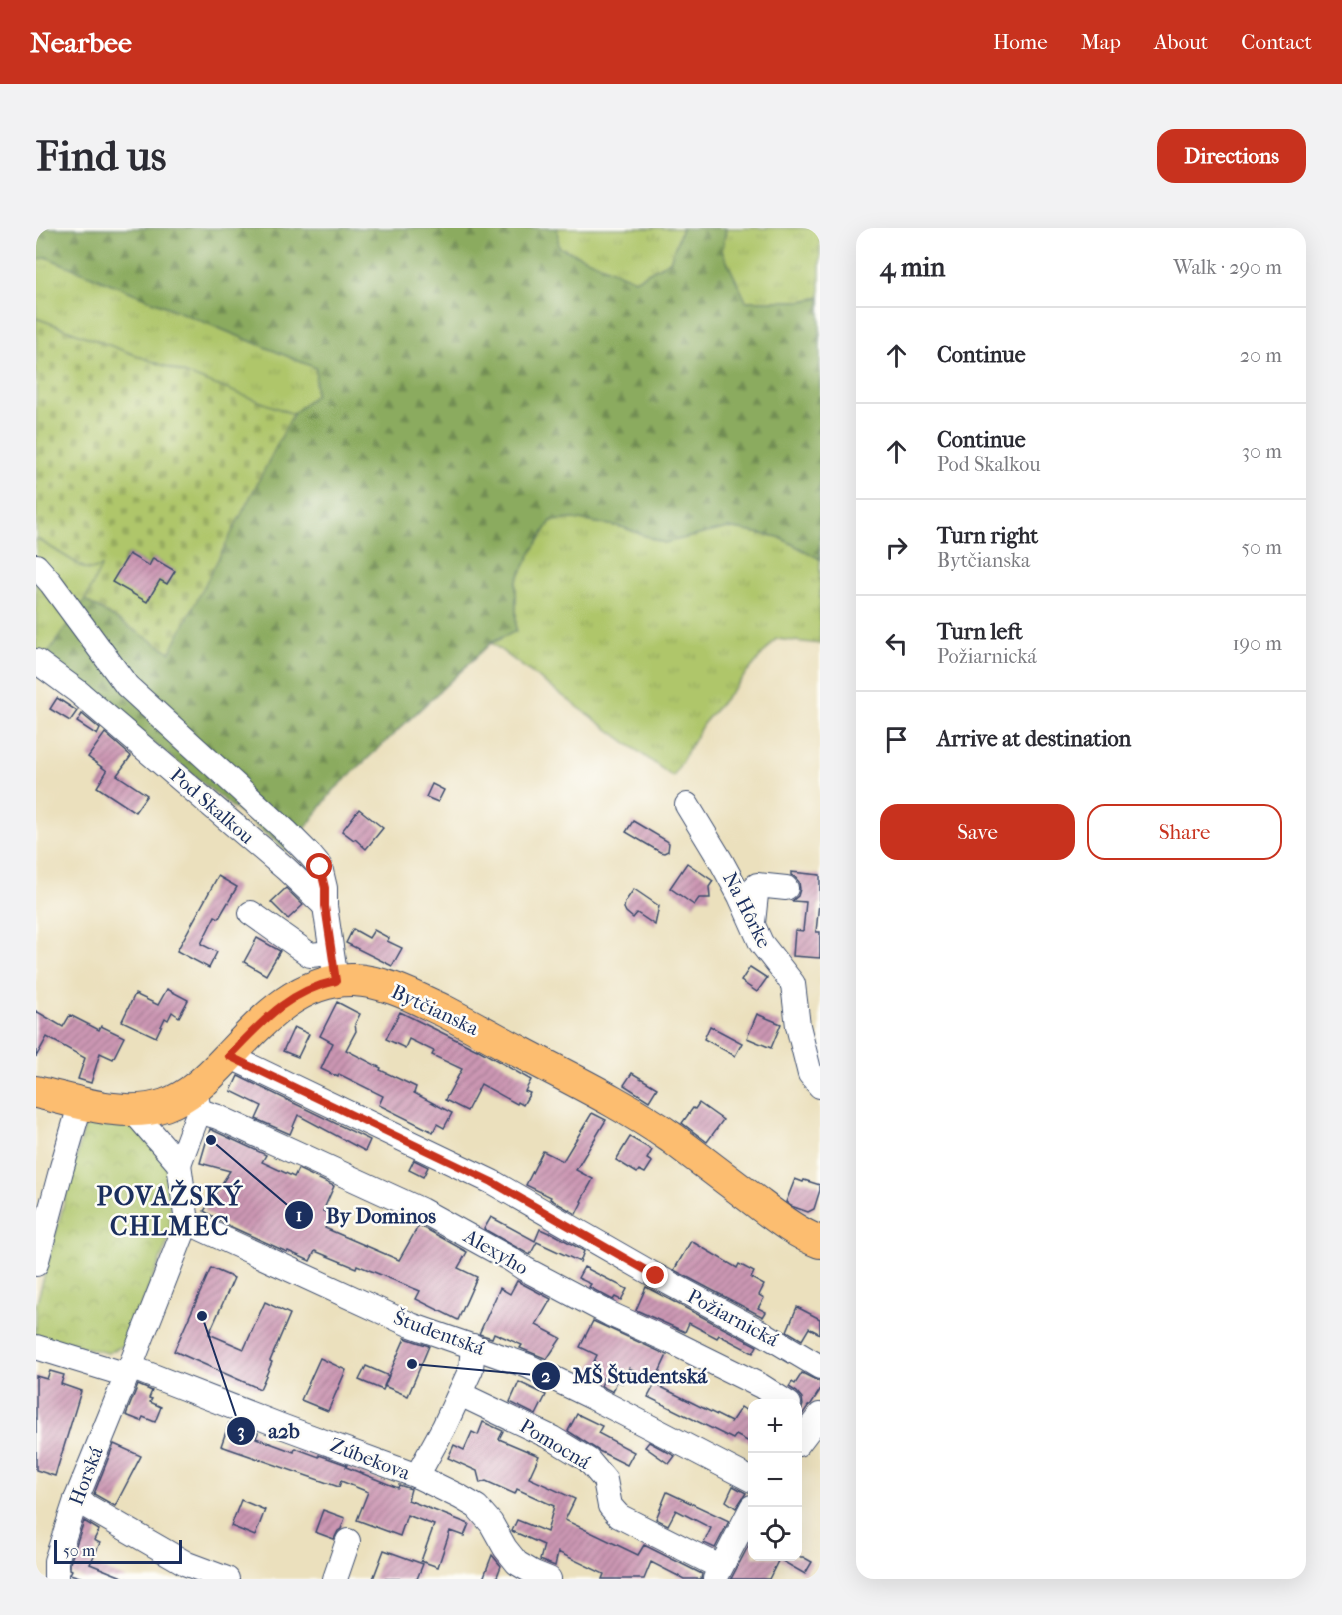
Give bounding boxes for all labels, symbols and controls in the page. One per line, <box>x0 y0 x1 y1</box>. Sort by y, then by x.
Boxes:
text: Nearbee <box>30 26 132 59</box>
text: Home <box>993 30 1048 54</box>
text: Map <box>1081 30 1121 54</box>
text: About <box>1154 30 1208 54</box>
text: Contact <box>1241 30 1312 54</box>
button: Directions <box>1157 129 1306 183</box>
text: Find us <box>36 132 166 181</box>
text: 4 min <box>880 252 945 283</box>
text: Walk · 290 m <box>1173 256 1282 279</box>
icon: ahead <box>880 339 913 372</box>
text: Continue <box>937 342 1026 368</box>
text: 20 m <box>1240 344 1282 367</box>
text: Continue <box>937 427 1026 453</box>
icon: ahead <box>880 435 913 468</box>
text: 30 m <box>1242 440 1282 463</box>
text: Pod Skalkou <box>937 453 1041 476</box>
text: Turn right <box>937 523 1038 549</box>
icon: right <box>880 531 913 564</box>
text: 50 m <box>1241 536 1282 559</box>
text: Bytčianska <box>937 549 1030 572</box>
text: Turn left <box>937 619 1023 645</box>
icon: left <box>880 627 913 660</box>
text: 190 m <box>1232 632 1282 655</box>
text: Požiarnická <box>937 645 1037 668</box>
icon: arrive <box>880 723 913 756</box>
text: Arrive at destination <box>937 726 1131 752</box>
street label: Pod Skalkou <box>165 763 259 849</box>
button: Save <box>880 804 1075 860</box>
button: Share <box>1087 804 1282 860</box>
route start <box>306 853 332 879</box>
street label: Na Hôrke <box>718 868 776 952</box>
street label: Bytčianska <box>388 980 483 1040</box>
district label: POVAŽSKÝ CHLMEC <box>96 1179 244 1242</box>
callout: By Dominos <box>284 1196 448 1235</box>
text: By Dominos <box>326 1204 436 1228</box>
text: 1 <box>296 1205 302 1226</box>
street label: Alexyho <box>459 1224 532 1280</box>
route end <box>642 1262 668 1288</box>
street label: Požiarnická <box>684 1284 783 1352</box>
street label: Študentská <box>390 1305 489 1360</box>
callout: MŠ Študentská <box>531 1356 719 1395</box>
text: MŠ Študentská <box>572 1363 708 1388</box>
text: 2 <box>541 1366 551 1387</box>
map controls <box>748 1399 802 1561</box>
button: + <box>748 1399 802 1453</box>
callout: a2b <box>226 1412 312 1451</box>
street label: Pomocná <box>516 1414 595 1474</box>
text: a2b <box>268 1419 300 1443</box>
text: 3 <box>237 1421 245 1442</box>
street label: Zúbekova <box>327 1433 414 1485</box>
street label: Horská <box>64 1443 108 1509</box>
button: − <box>748 1453 802 1507</box>
button: locate <box>748 1507 802 1561</box>
scale bar <box>54 1537 182 1564</box>
text: 50 m <box>63 1541 95 1560</box>

